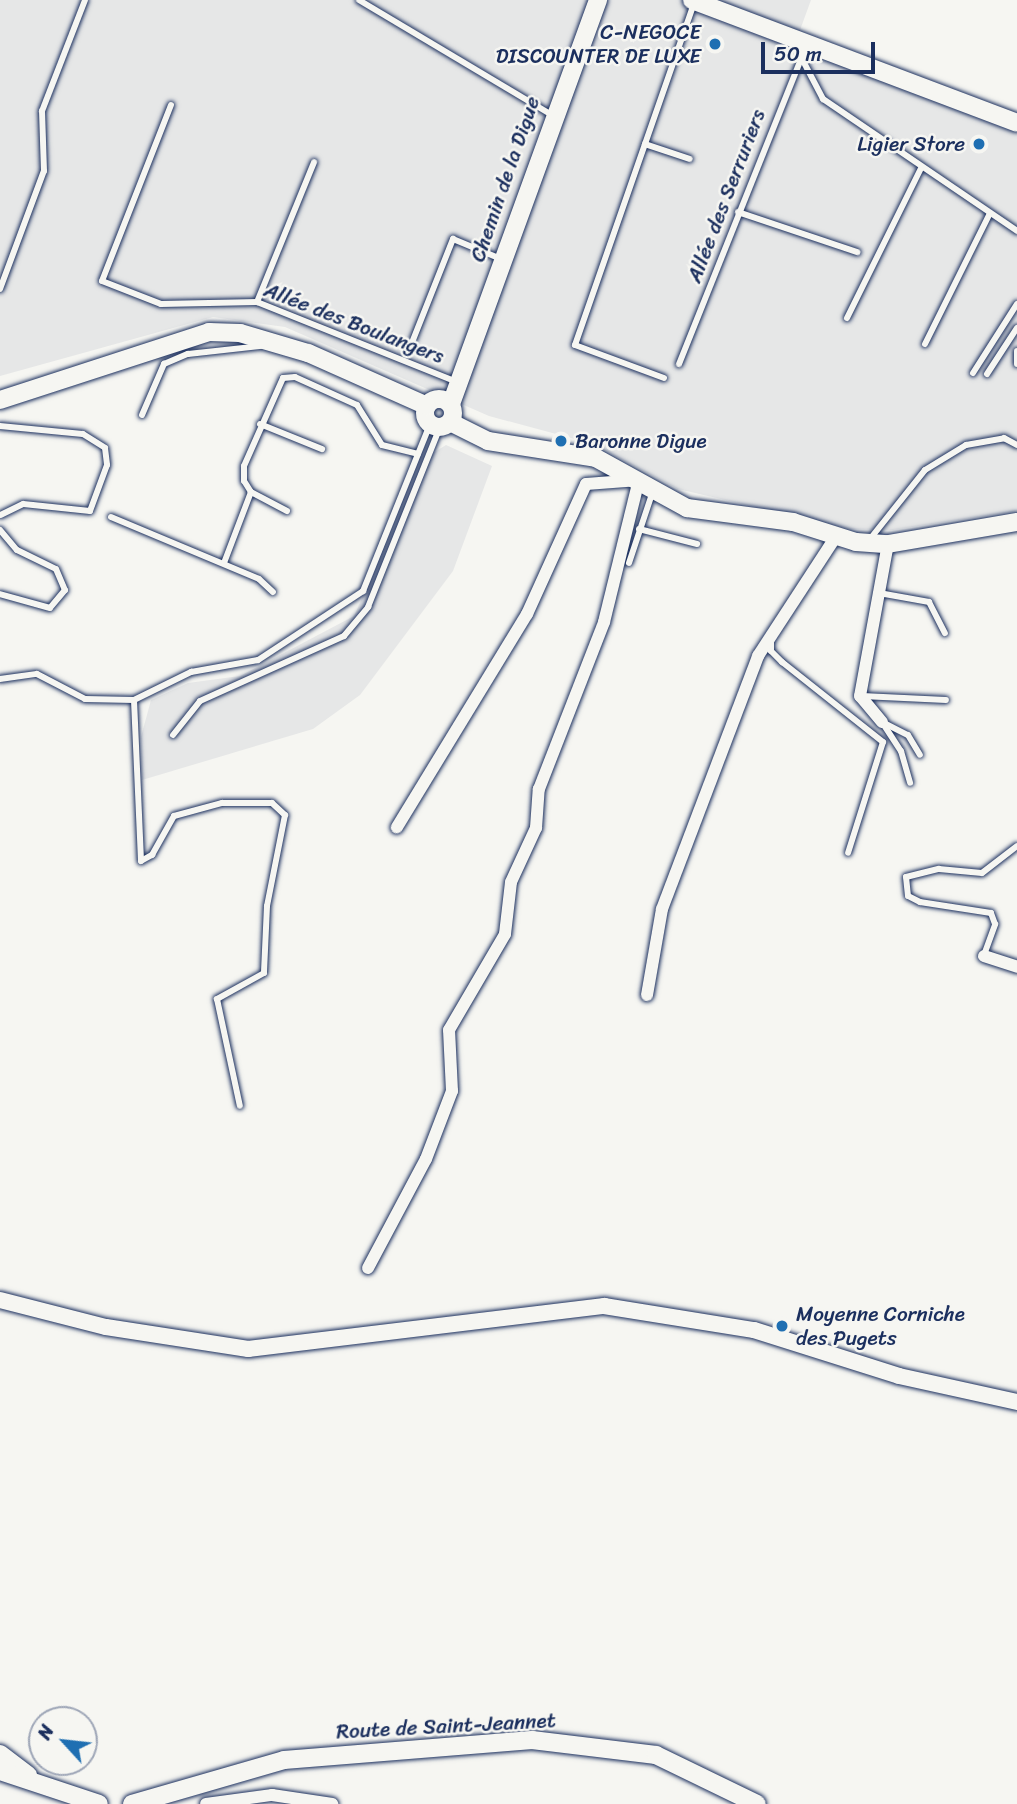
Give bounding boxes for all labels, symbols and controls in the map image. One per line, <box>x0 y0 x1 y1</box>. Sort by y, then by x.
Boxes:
place label: C-NEGOCE DISCOUNTER DE LUXE <box>493 19 701 69</box>
scale bar <box>765 28 879 72</box>
text: 50 m <box>774 35 822 73</box>
marker: C-NEGOCE DISCOUNTER DE LUXE <box>707 36 723 52</box>
street label: Chemin de la Digue <box>465 93 545 265</box>
street label: Allée des Serruriers <box>681 105 771 287</box>
place label: Ligier Store <box>856 131 965 157</box>
marker: Ligier Store <box>971 136 987 152</box>
street label: Allée des Boulangers <box>260 277 448 369</box>
place label: Baronne Digue <box>575 428 707 454</box>
marker: Baronne Digue <box>553 433 569 449</box>
place label: Moyenne Corniche des Pugets <box>796 1301 965 1351</box>
marker: Moyenne Corniche des Pugets <box>774 1318 790 1334</box>
north arrow <box>28 1706 98 1776</box>
street label: Route de Saint-Jeannet <box>336 1708 556 1744</box>
text: N <box>28 1719 63 1746</box>

